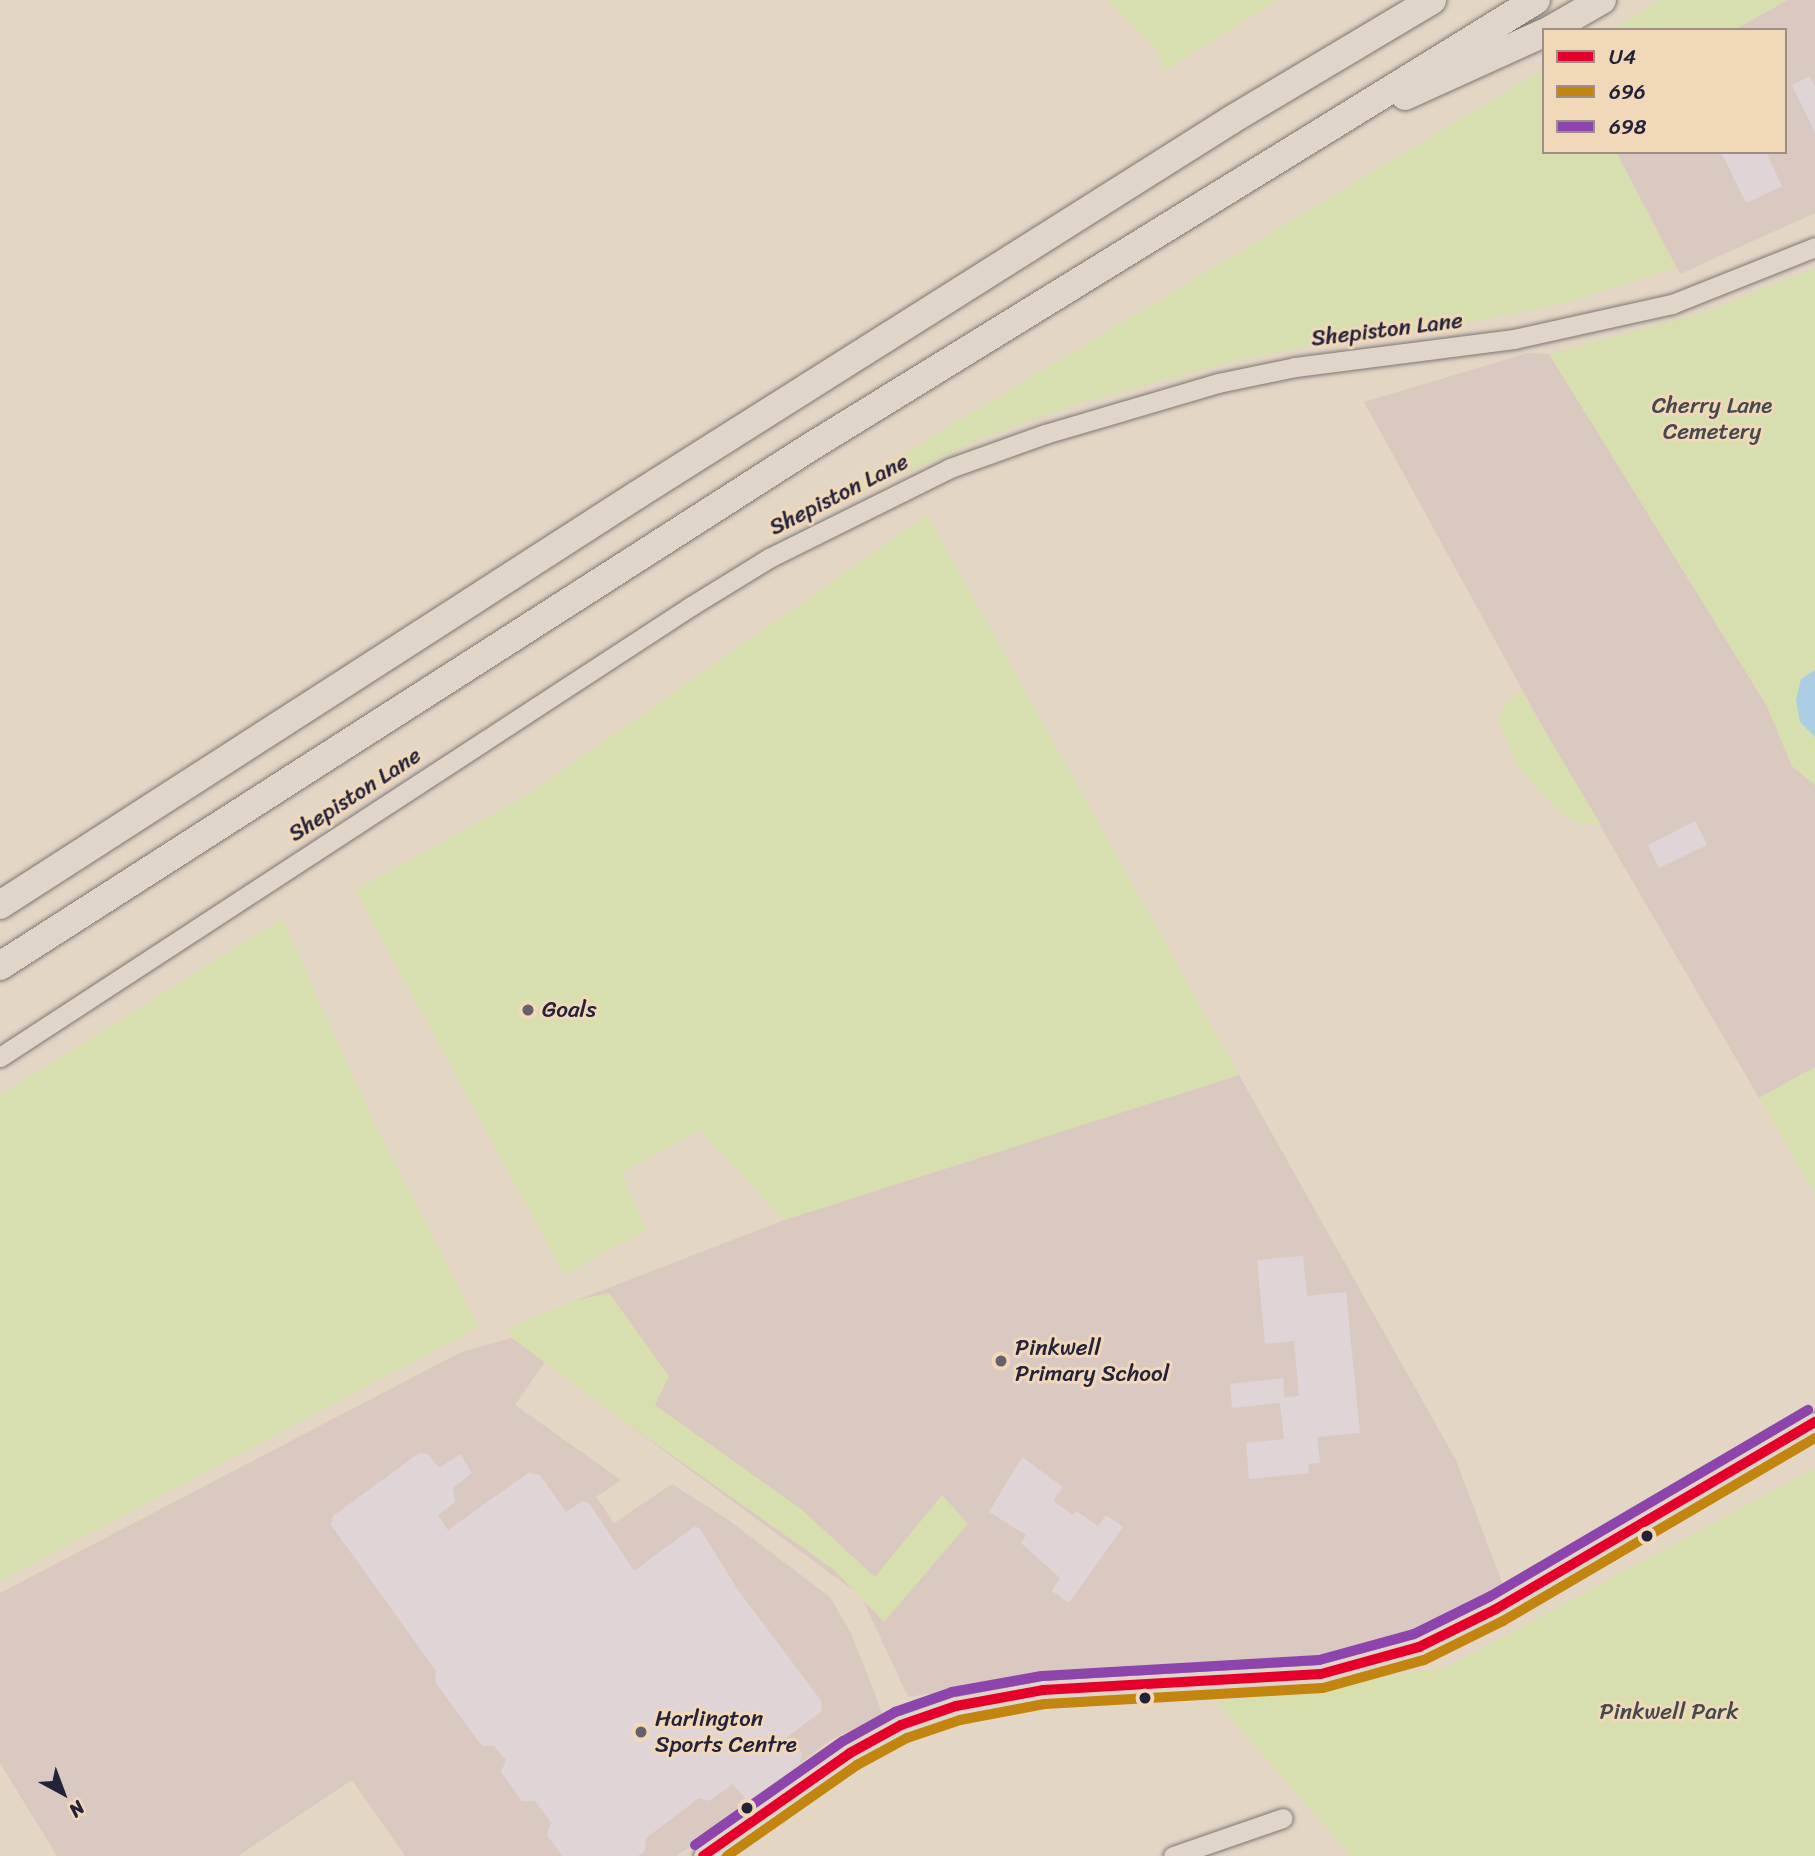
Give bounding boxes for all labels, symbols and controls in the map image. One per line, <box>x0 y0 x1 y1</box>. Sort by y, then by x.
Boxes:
legend <box>1542 28 1787 154</box>
text: U4 <box>1609 38 1636 76</box>
text: 696 <box>1609 73 1646 111</box>
text: 698 <box>1609 108 1647 146</box>
street label: Shepiston Lane <box>1310 307 1464 353</box>
park label: Cherry Lane Cemetery <box>1651 392 1773 446</box>
street label: Shepiston Lane <box>765 448 913 542</box>
street label: Shepiston Lane <box>284 742 426 848</box>
place label: Goals <box>542 996 597 1024</box>
marker: Goals <box>520 1002 536 1018</box>
place label: Pinkwell Primary School <box>1015 1334 1169 1388</box>
marker: Pinkwell Primary School <box>993 1353 1009 1369</box>
unlabelled marker <box>1640 1529 1654 1543</box>
unlabelled marker <box>1138 1691 1152 1705</box>
park label: Pinkwell Park <box>1600 1698 1738 1726</box>
place label: Harlington Sports Centre <box>655 1705 798 1759</box>
marker: Harlington Sports Centre <box>633 1724 649 1740</box>
north arrow <box>28 1758 98 1828</box>
text: N <box>61 1792 93 1826</box>
unlabelled marker <box>740 1801 754 1815</box>

